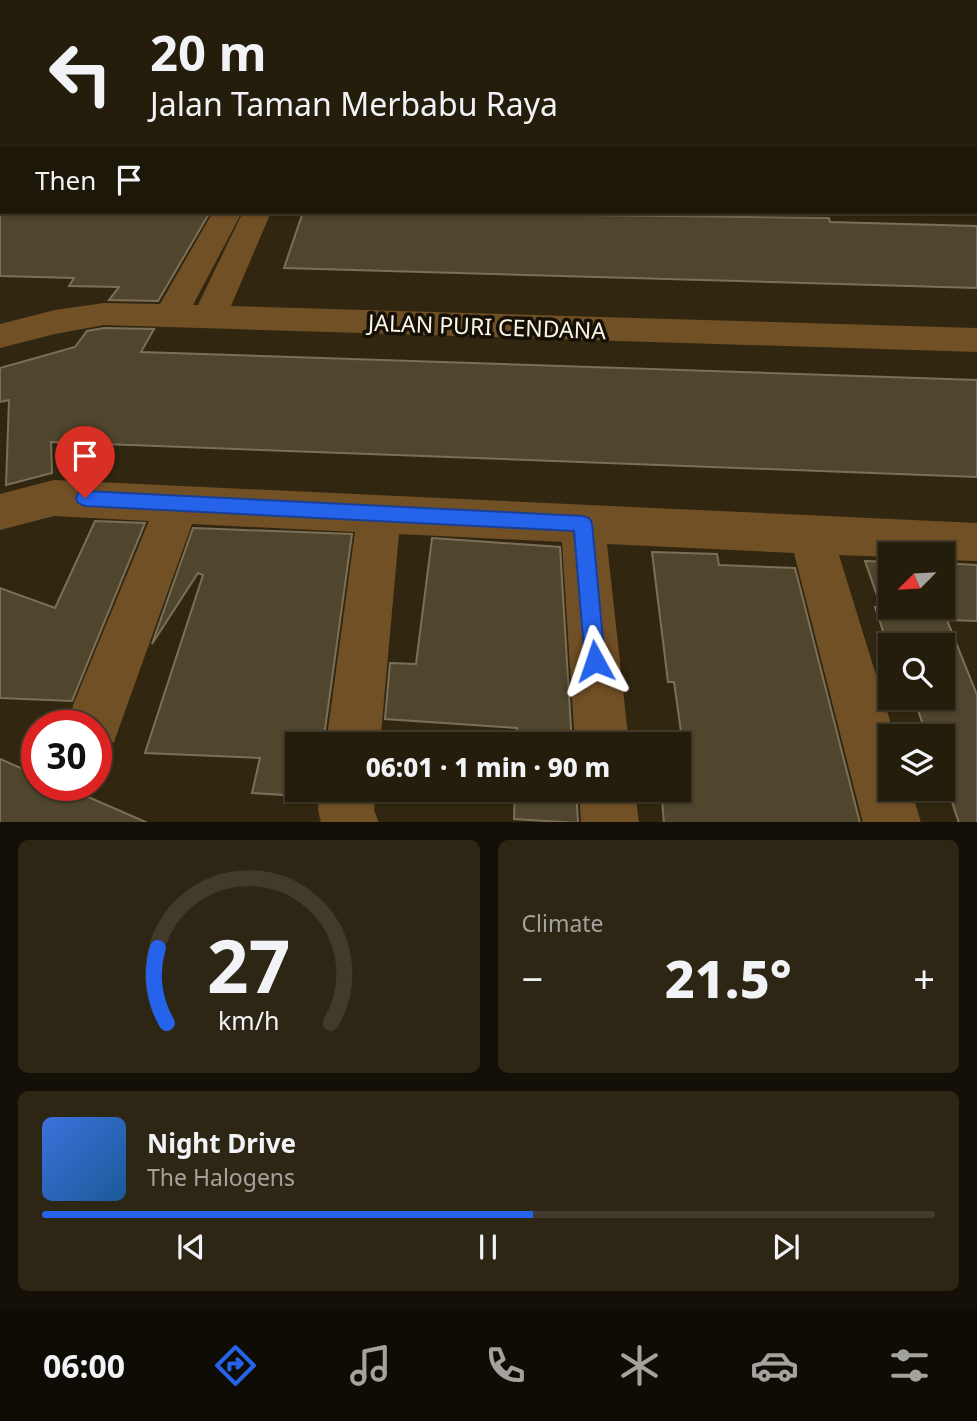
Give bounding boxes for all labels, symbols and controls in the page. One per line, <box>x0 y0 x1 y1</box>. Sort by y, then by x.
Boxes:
text: 20 m <box>150 19 267 85</box>
icon: left <box>35 28 126 119</box>
text: Jalan Taman Merbabu Raya <box>150 82 558 125</box>
icon: arrive <box>110 161 148 199</box>
text: Then <box>35 162 96 198</box>
street label: JALAN PURI CENDANA <box>366 306 607 346</box>
pin <box>55 426 115 498</box>
icon: arrive <box>66 437 104 475</box>
north arrow <box>878 542 956 620</box>
map controls <box>878 542 955 801</box>
position arrow <box>558 624 632 698</box>
button: search <box>878 633 955 710</box>
speed limit sign: 30 <box>21 710 112 801</box>
button: layers <box>878 724 955 801</box>
text: 06:01 · 1 min · 90 m <box>366 749 610 785</box>
text: Climate <box>522 907 604 939</box>
text: 27 <box>207 915 290 1014</box>
text: 21.5° <box>665 942 792 1013</box>
text: − <box>522 952 543 1004</box>
text: + <box>913 952 935 1004</box>
text: km/h <box>218 1002 280 1036</box>
text: Night Drive <box>147 1125 296 1161</box>
text: The Halogens <box>147 1161 295 1193</box>
icon: previous <box>172 1228 210 1266</box>
icon: pause <box>469 1228 507 1266</box>
icon: next <box>767 1228 805 1266</box>
icon: directions <box>211 1341 260 1390</box>
icon: music <box>346 1341 395 1390</box>
icon: phone <box>481 1341 530 1390</box>
icon: climate <box>615 1341 664 1390</box>
icon: car <box>750 1341 799 1390</box>
icon: filters <box>885 1341 934 1390</box>
text: 06:00 <box>43 1344 125 1387</box>

